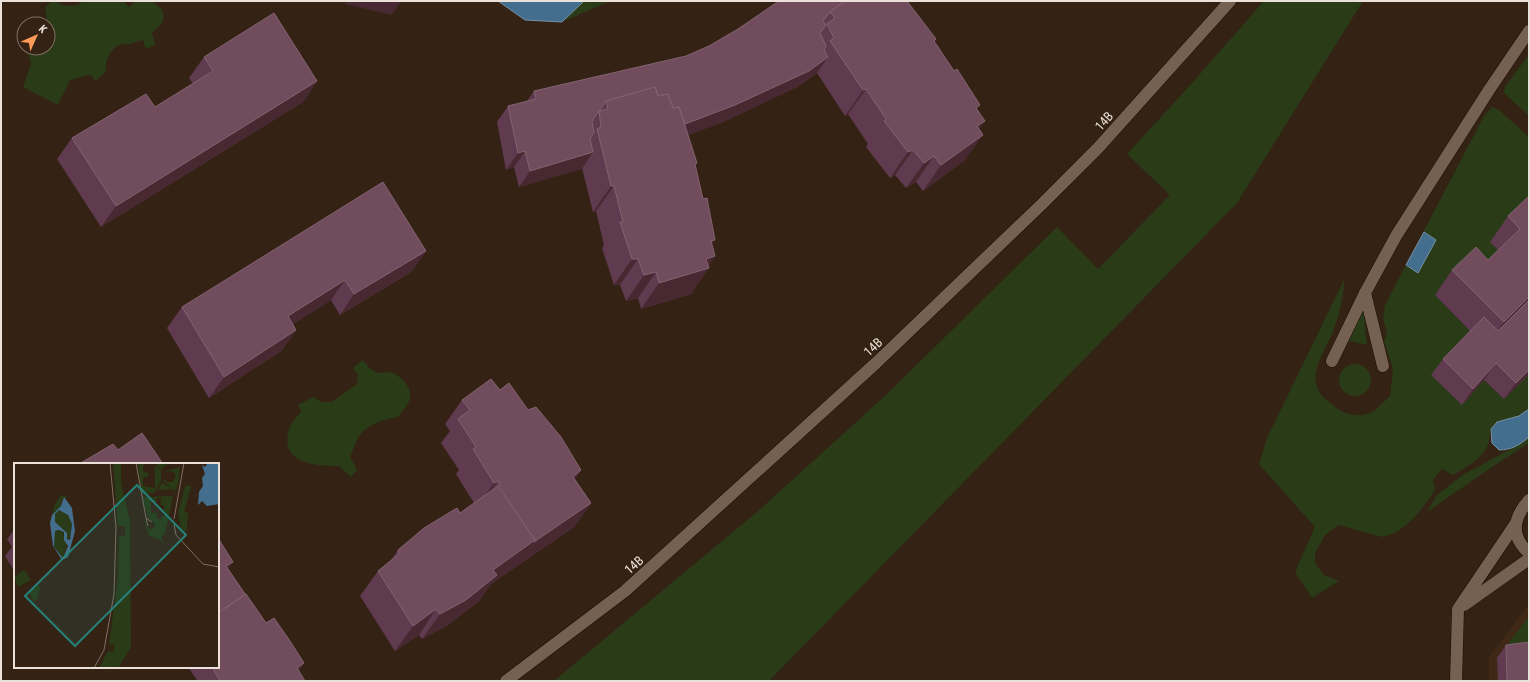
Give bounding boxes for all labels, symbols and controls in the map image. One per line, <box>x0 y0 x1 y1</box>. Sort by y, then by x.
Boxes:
north arrow <box>16 16 56 56</box>
text: K <box>36 23 50 37</box>
street label: 14B <box>1092 109 1116 133</box>
street label: 14B <box>861 335 885 359</box>
inset map <box>14 463 219 668</box>
street label: 14B <box>622 553 646 577</box>

